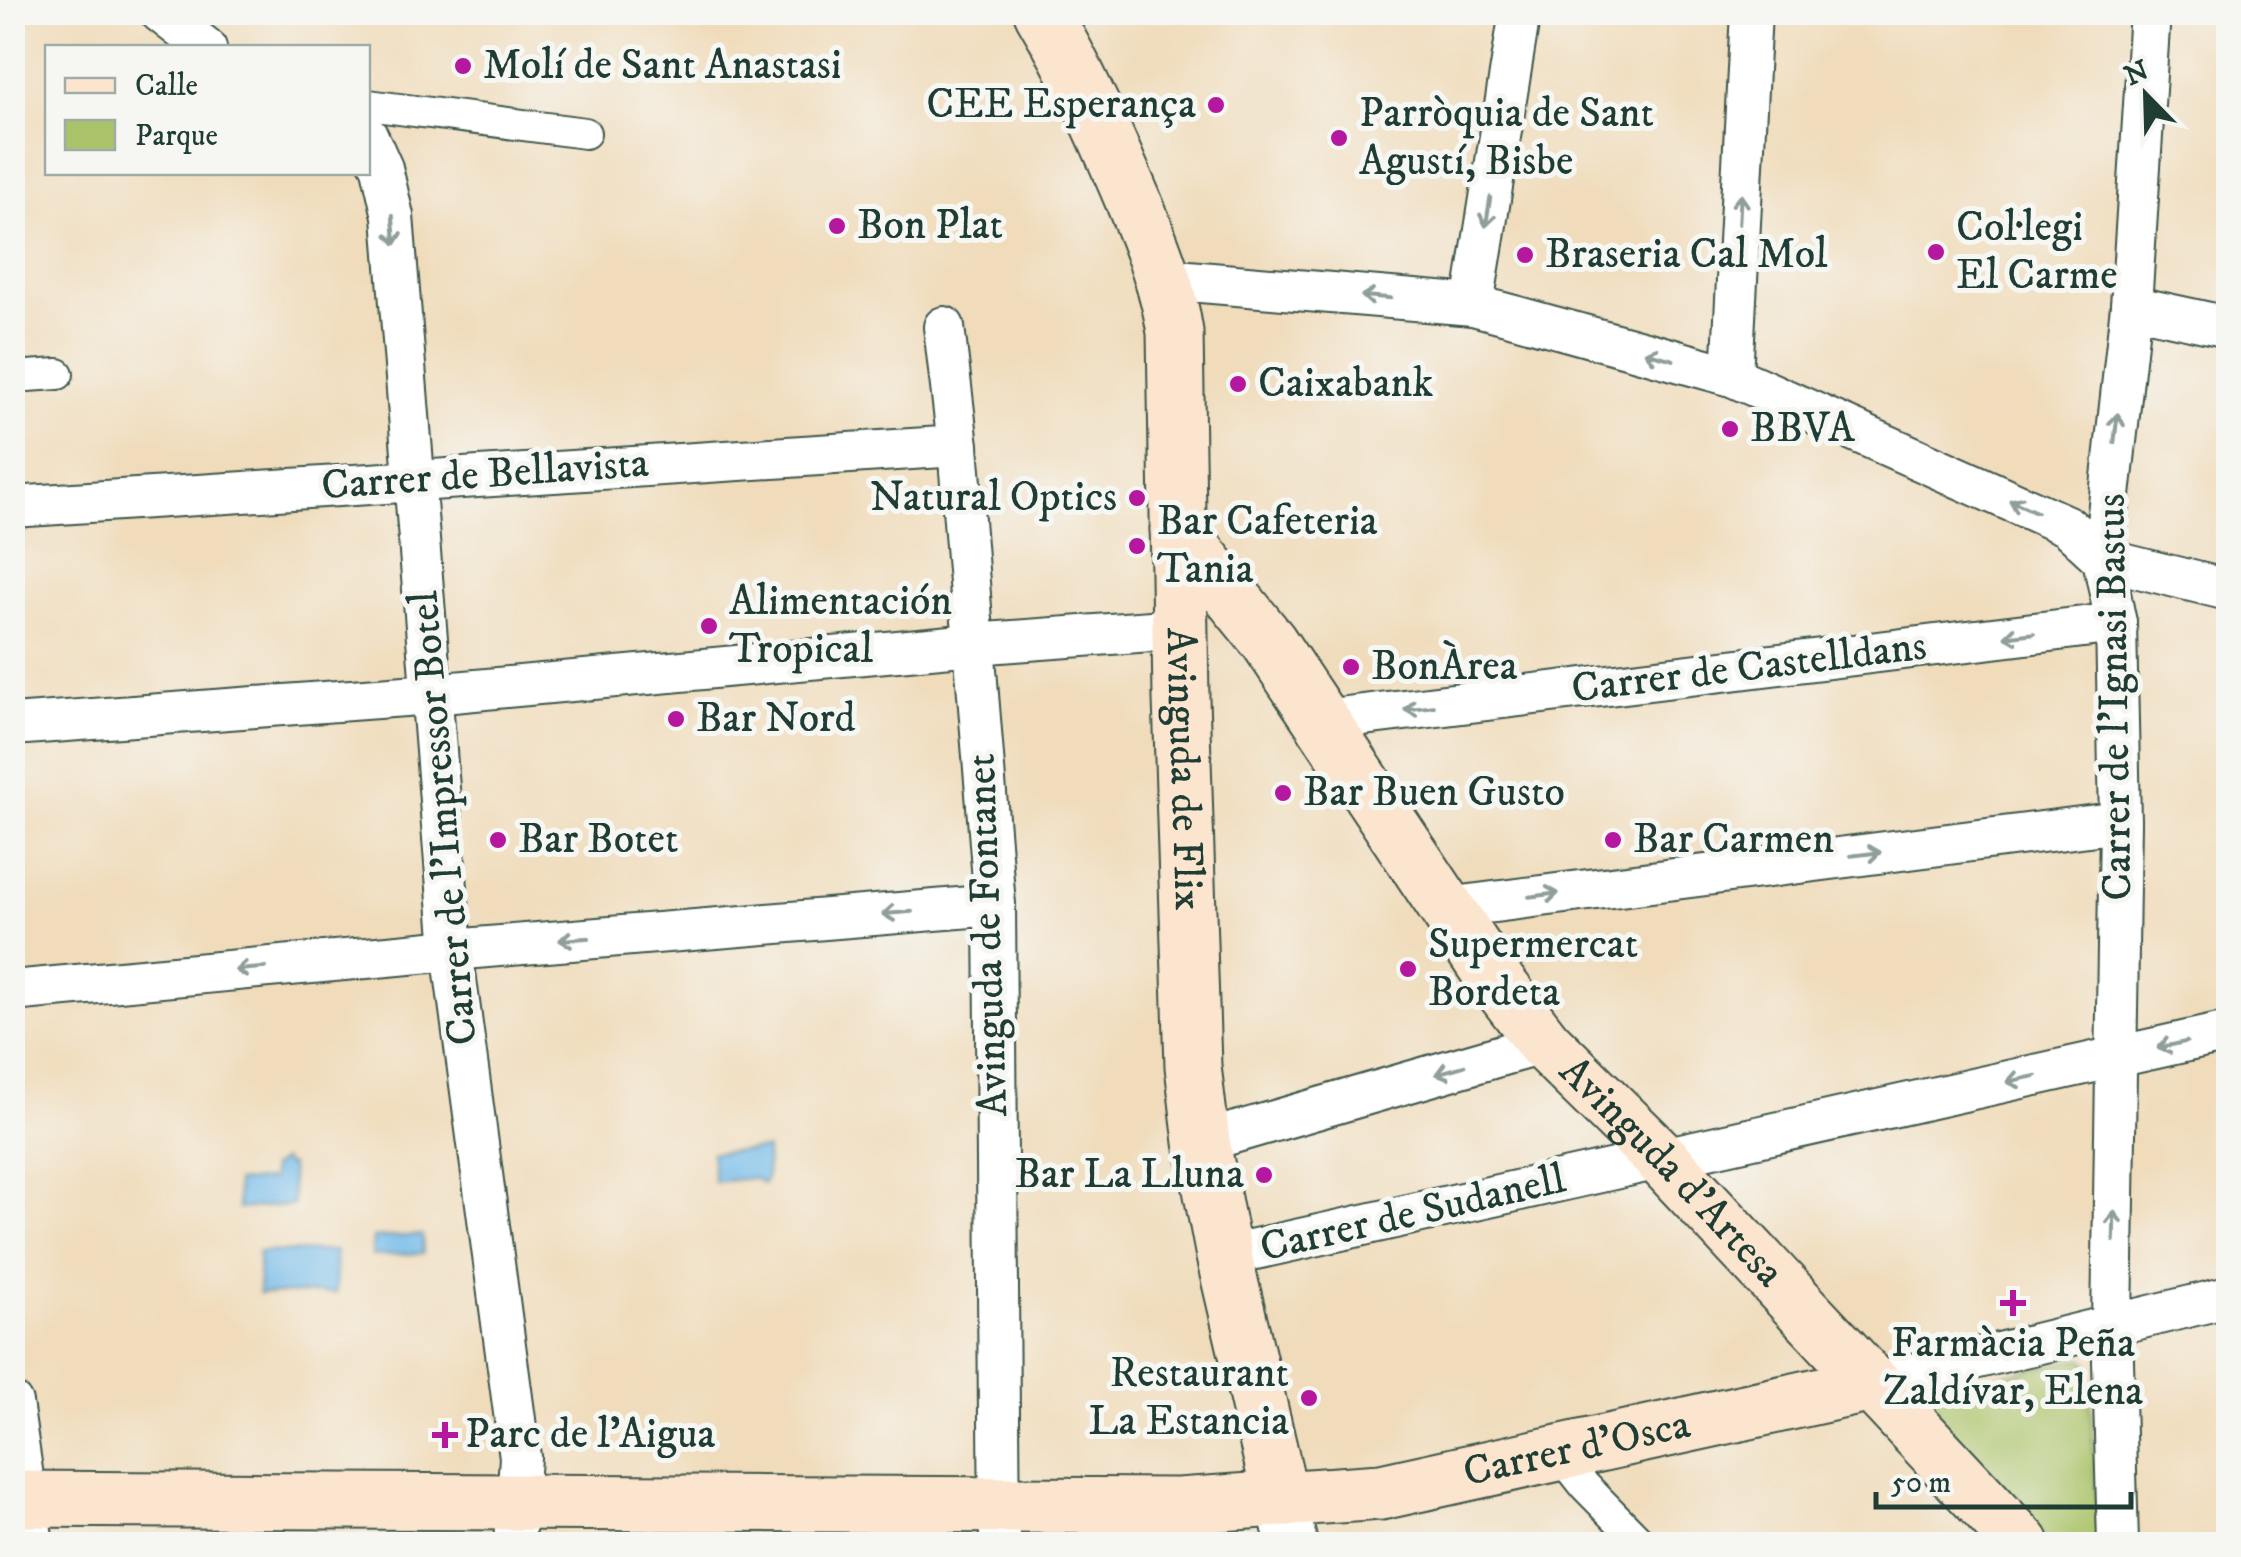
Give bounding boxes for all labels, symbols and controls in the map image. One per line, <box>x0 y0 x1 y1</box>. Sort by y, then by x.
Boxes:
place label: Molí de Sant Anastasi <box>483 40 842 92</box>
legend <box>45 45 370 175</box>
north arrow <box>2096 45 2196 145</box>
text: N <box>2119 53 2154 94</box>
marker: Molí de Sant Anastasi <box>452 55 474 77</box>
text: Calle <box>135 68 198 105</box>
place label: CEE Esperança <box>926 79 1196 131</box>
place label: Parròquia de Sant Agustí, Bisbe <box>1359 88 1654 188</box>
marker: CEE Esperança <box>1205 94 1227 116</box>
text: Parque <box>135 118 218 155</box>
marker: Parròquia de Sant Agustí, Bisbe <box>1328 127 1350 149</box>
one-way arrow <box>1731 193 1750 225</box>
one-way arrow <box>1479 196 1497 228</box>
place label: Bon Plat <box>857 200 1003 252</box>
place label: Col·legi El Carme <box>1956 202 2118 302</box>
one-way arrow <box>384 214 403 246</box>
marker: Bon Plat <box>826 215 848 237</box>
place label: Braseria Cal Mol <box>1545 229 1828 281</box>
marker: Col·legi El Carme <box>1925 241 1947 263</box>
marker: Braseria Cal Mol <box>1514 244 1536 266</box>
one-way arrow <box>1361 288 1393 307</box>
one-way arrow <box>1643 345 1675 364</box>
place label: Caixabank <box>1258 358 1434 410</box>
marker: Caixabank <box>1227 373 1249 395</box>
place label: BBVA <box>1750 403 1856 455</box>
one-way arrow <box>2107 412 2126 444</box>
marker: BBVA <box>1719 418 1741 440</box>
street label: Carrer de Bellavista <box>320 438 651 512</box>
place label: Natural Optics <box>870 472 1117 524</box>
marker: Natural Optics <box>1126 487 1148 509</box>
street label: Carrer de l'Ignasi Bastus <box>2085 493 2145 901</box>
place label: Bar Cafeteria Tania <box>1157 496 1378 596</box>
one-way arrow <box>2008 496 2039 514</box>
marker: Bar Cafeteria Tania <box>1126 535 1148 557</box>
place label: Alimentación Tropical <box>729 576 952 676</box>
street label: Carrer de l'Impressor Botel <box>398 588 490 1047</box>
marker: Alimentación Tropical <box>698 615 720 637</box>
street label: Carrer de Castelldans <box>1569 620 1929 716</box>
one-way arrow <box>2004 626 2036 645</box>
street label: Avinguda de Flix <box>1154 627 1214 911</box>
place label: BonÀrea <box>1371 640 1518 693</box>
marker: BonÀrea <box>1340 656 1362 678</box>
place label: Bar Nord <box>696 693 855 745</box>
one-way arrow <box>1403 699 1436 718</box>
marker: Bar Nord <box>665 708 687 730</box>
street label: Avinguda de Fontanet <box>956 752 1020 1118</box>
place label: Bar Buen Gusto <box>1303 767 1565 819</box>
marker: Bar Buen Gusto <box>1272 782 1294 804</box>
place label: Bar Botet <box>518 814 678 866</box>
place label: Bar Carmen <box>1633 814 1834 866</box>
marker: Bar Botet <box>487 829 509 851</box>
marker: Bar Carmen <box>1602 829 1624 851</box>
one-way arrow <box>1849 844 1882 863</box>
one-way arrow <box>1527 885 1559 904</box>
one-way arrow <box>882 903 914 922</box>
place label: Supermercat Bordeta <box>1428 919 1638 1019</box>
one-way arrow <box>558 930 590 949</box>
marker: Supermercat Bordeta <box>1397 958 1419 980</box>
one-way arrow <box>234 959 266 978</box>
one-way arrow <box>2157 1037 2189 1055</box>
street label: Avinguda d'Artesa <box>1548 1046 1795 1298</box>
one-way arrow <box>1435 1062 1466 1080</box>
one-way arrow <box>2006 1071 2038 1089</box>
place label: Bar La Lluna <box>1014 1149 1244 1201</box>
street label: Carrer de Sudanell <box>1255 1153 1571 1274</box>
marker: Bar La Lluna <box>1253 1164 1275 1186</box>
one-way arrow <box>2104 1211 2124 1244</box>
marker: Farmàcia Peña Zaldívar, Elena <box>2002 1292 2024 1314</box>
place label: Farmàcia Peña Zaldívar, Elena <box>1883 1318 2143 1418</box>
place label: Restaurant La Estancia <box>1088 1348 1289 1448</box>
marker: Restaurant La Estancia <box>1298 1387 1320 1409</box>
street label: Carrer d'Osca <box>1459 1399 1695 1499</box>
place label: Parc de l'Aigua <box>465 1409 715 1461</box>
marker: Parc de l'Aigua <box>434 1424 456 1446</box>
scale bar <box>1876 1447 2131 1509</box>
text: 50 m <box>1891 1465 1951 1502</box>

